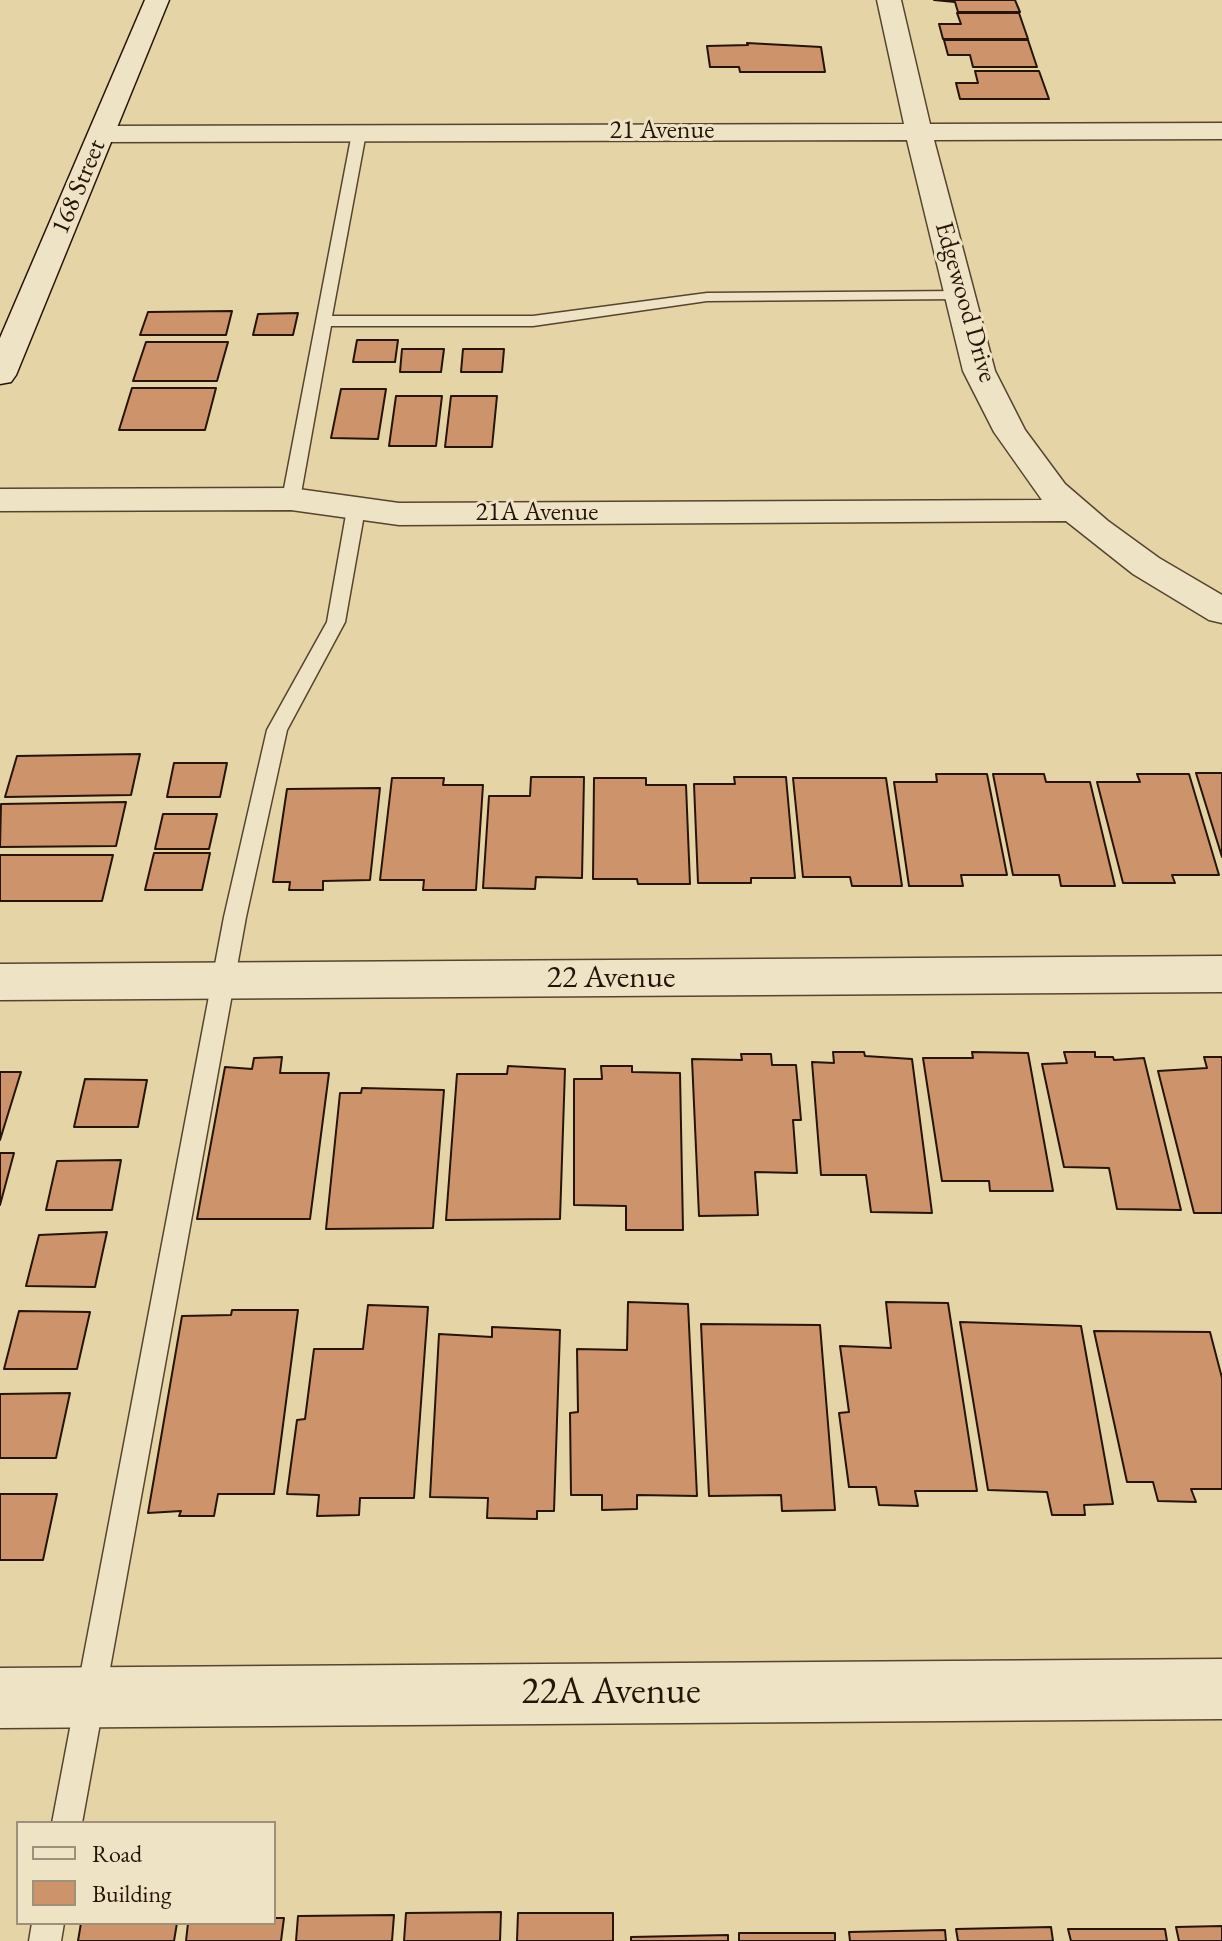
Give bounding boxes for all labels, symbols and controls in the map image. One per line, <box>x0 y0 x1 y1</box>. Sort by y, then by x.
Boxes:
street label: 21 Avenue <box>610 115 714 147</box>
street label: 168 Street <box>45 135 113 239</box>
street label: Edgewood Drive <box>927 218 1003 386</box>
street label: 21A Avenue <box>476 497 598 529</box>
street label: 22 Avenue <box>547 959 675 997</box>
street label: 22A Avenue <box>521 1670 701 1716</box>
legend <box>16 1821 276 1925</box>
text: Road <box>92 1838 142 1869</box>
text: Building <box>92 1878 172 1909</box>

